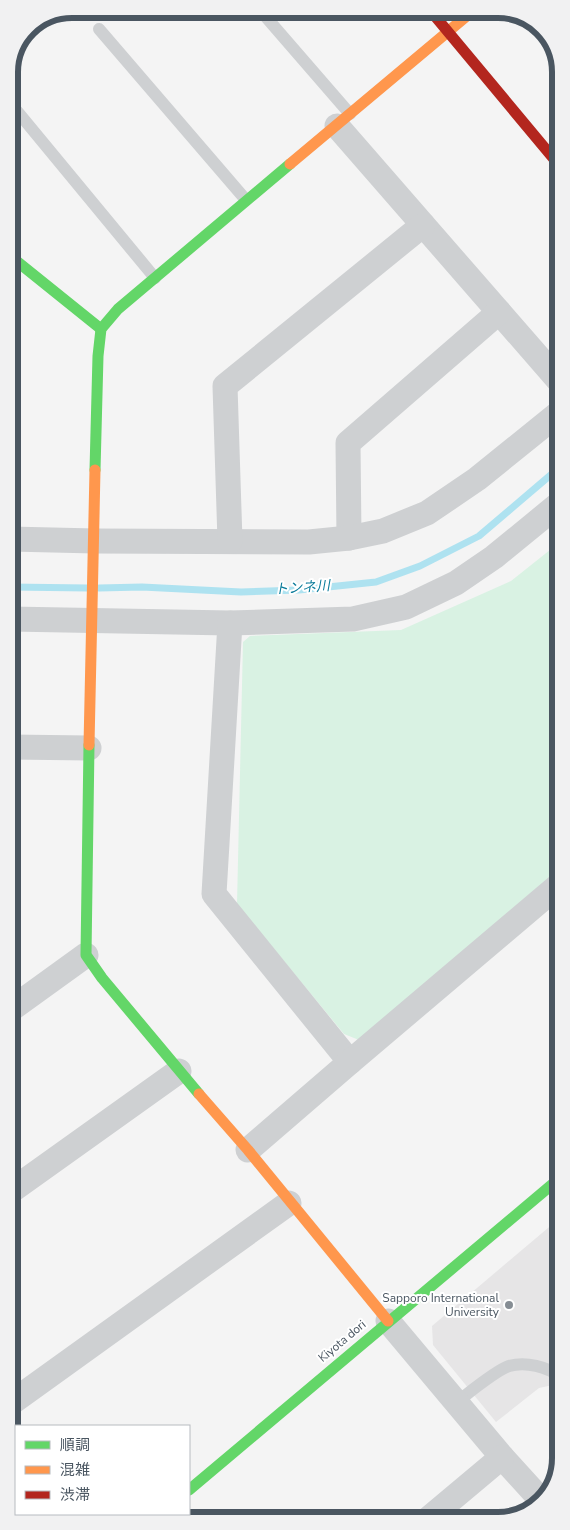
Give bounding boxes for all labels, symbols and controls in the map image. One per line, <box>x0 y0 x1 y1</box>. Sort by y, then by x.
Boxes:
water label: トンネ川 <box>274 576 332 599</box>
place label: Sapporo International University <box>382 1290 500 1320</box>
marker: Sapporo International University <box>503 1299 515 1311</box>
street label: Kiyota dori <box>315 1316 369 1366</box>
legend <box>15 1425 190 1515</box>
text: 順調 <box>60 1435 90 1455</box>
text: 混雑 <box>60 1460 90 1480</box>
text: 渋滞 <box>60 1485 90 1505</box>

